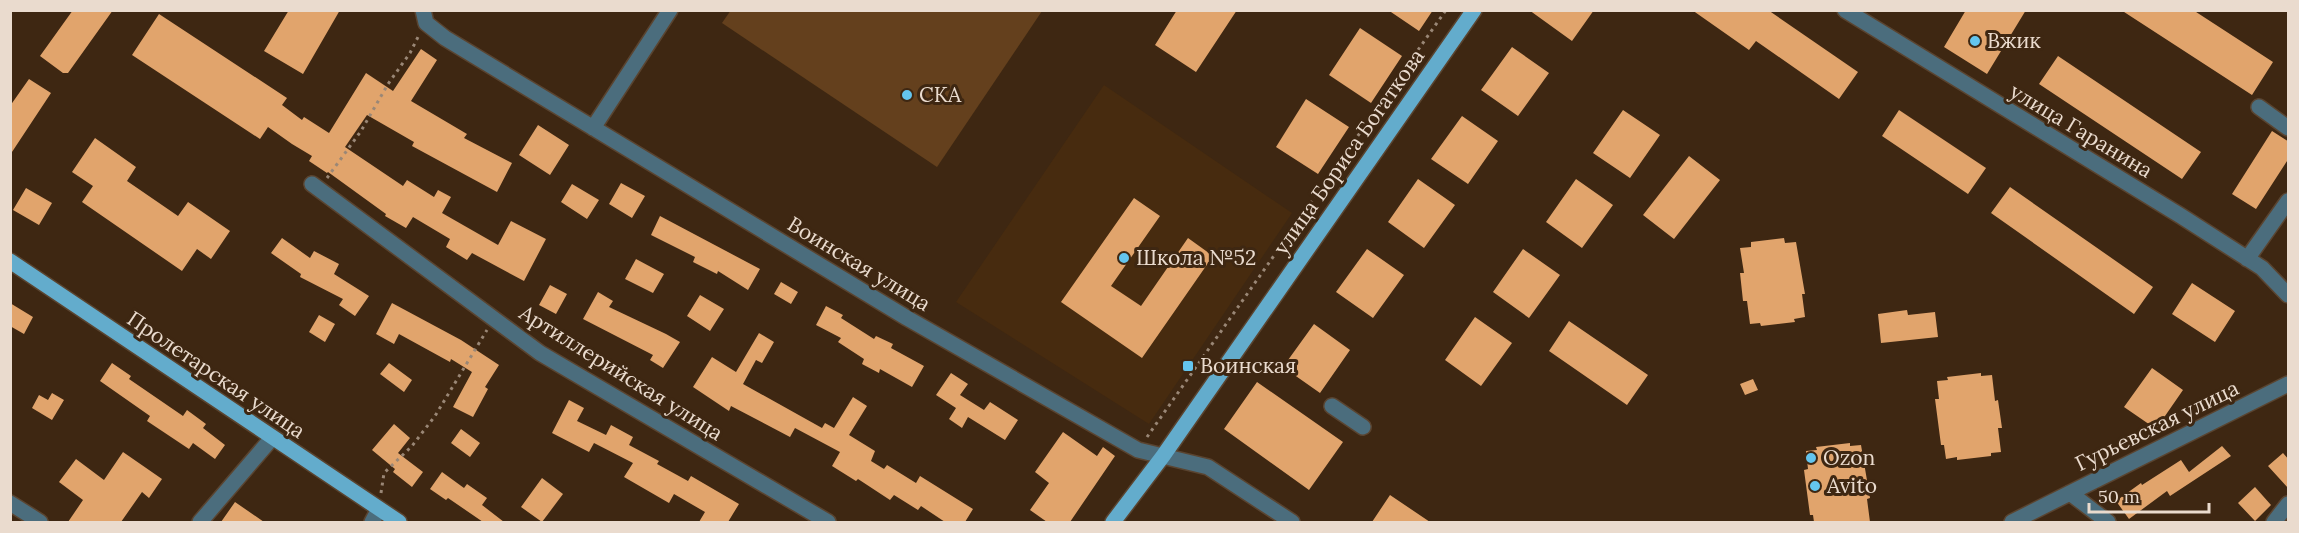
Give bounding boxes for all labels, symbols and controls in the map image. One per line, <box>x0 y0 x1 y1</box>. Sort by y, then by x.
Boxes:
place label: Вжик <box>1987 27 2042 54</box>
marker: Вжик <box>1968 34 1982 48</box>
street label: улица Бориса Богаткова <box>1267 43 1430 260</box>
street label: улица Гаранина <box>2005 77 2158 184</box>
place label: СКА <box>919 81 962 108</box>
marker: СКА <box>900 88 914 102</box>
street label: Воинская улица <box>783 210 936 317</box>
place label: Школа №52 <box>1136 244 1256 271</box>
marker: Школа №52 <box>1117 251 1131 265</box>
street label: Артиллерийская улица <box>514 298 728 446</box>
street label: Пролетарская улица <box>122 305 311 444</box>
place label: Воинская <box>1200 352 1296 379</box>
marker: Воинская <box>1181 359 1195 373</box>
street label: Гурьевская улица <box>2071 374 2243 477</box>
place label: Ozon <box>1823 444 1876 471</box>
marker: Ozon <box>1804 451 1818 465</box>
place label: Avito <box>1826 472 1877 499</box>
scale bar <box>2089 476 2209 514</box>
marker: Avito <box>1808 479 1822 493</box>
text: 50 m <box>2098 485 2140 508</box>

